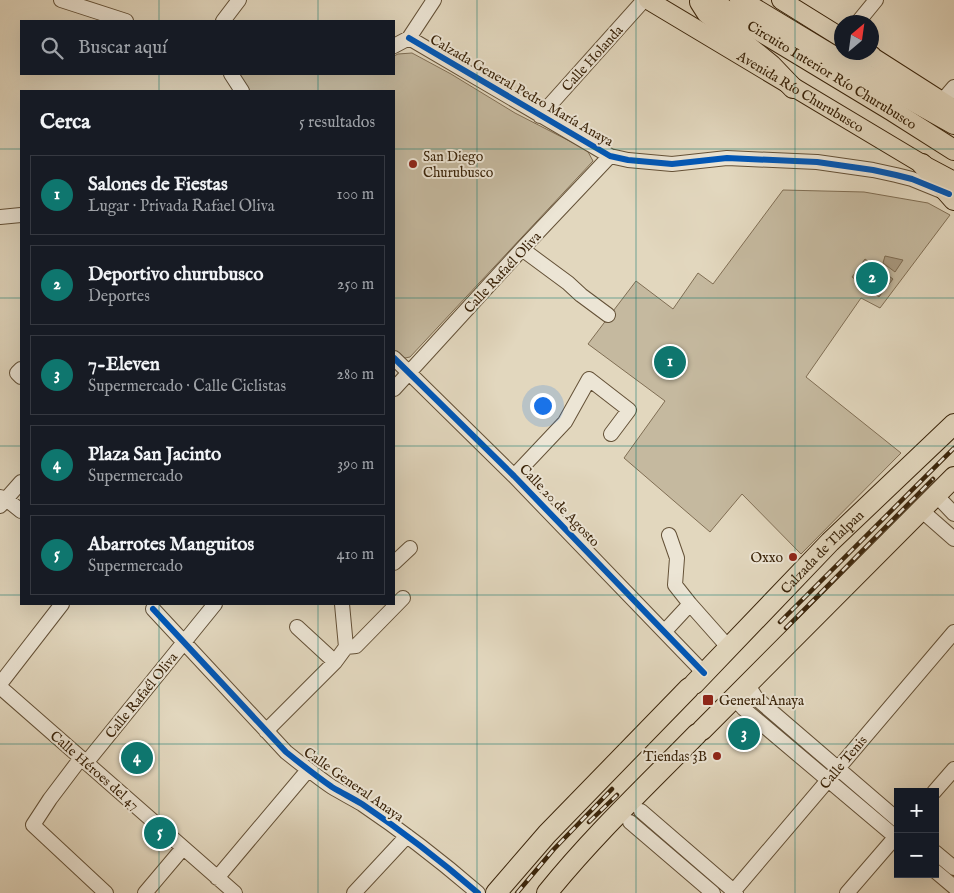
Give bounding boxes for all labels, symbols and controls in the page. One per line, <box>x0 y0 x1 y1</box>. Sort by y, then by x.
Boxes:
north arrow <box>834 15 879 60</box>
street label: Circuito Interior Río Churubusco <box>743 17 920 134</box>
search box <box>20 20 395 75</box>
street label: Calle Holanda <box>558 21 628 96</box>
street label: Calzada General Pedro María Anaya <box>427 31 617 151</box>
icon: search <box>38 34 66 62</box>
text: Buscar aquí <box>78 36 167 60</box>
street label: Avenida Río Churubusco <box>733 47 867 137</box>
text: Cerca <box>40 109 90 136</box>
text: 5 resultados <box>299 113 375 133</box>
place label: San Diego Churubusco <box>423 148 494 182</box>
marker: San Diego Churubusco <box>407 158 419 170</box>
text: Salones de Fiestas <box>88 173 228 197</box>
text: 1 <box>54 185 60 205</box>
text: 100 m <box>337 185 374 205</box>
text: Lugar · Privada Rafael Oliva <box>88 197 275 217</box>
street label: Calle Rafaél Oliva <box>460 227 546 317</box>
pin: 2 <box>856 259 888 297</box>
text: Deportivo churubusco <box>88 263 263 287</box>
text: 2 <box>53 275 61 295</box>
text: 250 m <box>337 275 374 295</box>
text: Deportes <box>88 287 150 307</box>
pin: 1 <box>654 343 686 381</box>
text: 7-Eleven <box>88 353 160 377</box>
text: 3 <box>54 365 60 385</box>
text: 280 m <box>337 365 374 385</box>
text: Supermercado · Calle Ciclistas <box>88 377 286 397</box>
your location <box>530 393 556 419</box>
text: Plaza San Jacinto <box>88 443 221 467</box>
text: 4 <box>53 455 61 475</box>
text: 390 m <box>337 455 374 475</box>
street label: Calle 20 de Agosto <box>515 460 604 551</box>
text: Supermercado <box>88 467 183 487</box>
street label: Calzada de Tlalpan <box>777 506 868 598</box>
text: Abarrotes Manguitos <box>88 533 254 557</box>
text: 5 <box>54 545 60 565</box>
text: 410 m <box>337 545 374 565</box>
place label: Oxxo <box>750 549 783 567</box>
marker: Oxxo <box>787 551 799 563</box>
text: Supermercado <box>88 557 183 577</box>
street label: Calle Rafaél Oliva <box>102 648 183 742</box>
place label: General Anaya <box>719 692 805 710</box>
marker: General Anaya <box>701 693 715 707</box>
pin: 3 <box>728 715 760 753</box>
street label: Calle Héroes del 47 <box>47 727 143 813</box>
street label: Calle Tenis <box>816 732 871 793</box>
pin: 4 <box>121 739 153 777</box>
street label: Calle General Anaya <box>300 744 408 827</box>
place label: Tiendas 3B <box>643 748 707 766</box>
marker: Tiendas 3B <box>711 750 723 762</box>
map controls <box>894 788 939 878</box>
button: + <box>894 788 939 833</box>
pin: 5 <box>144 814 176 852</box>
button: − <box>894 833 939 878</box>

